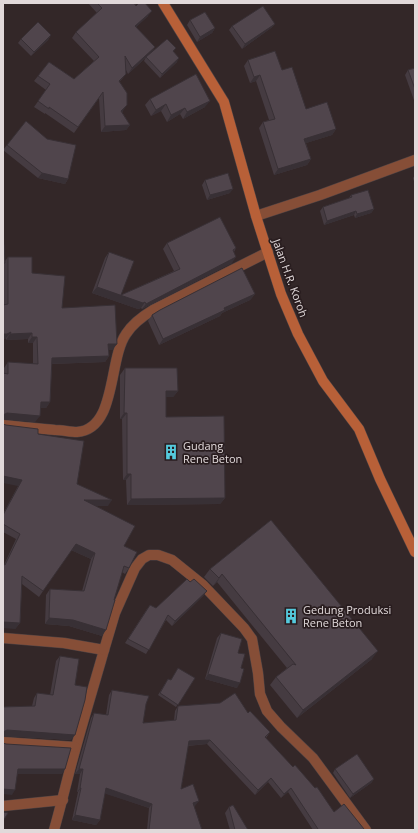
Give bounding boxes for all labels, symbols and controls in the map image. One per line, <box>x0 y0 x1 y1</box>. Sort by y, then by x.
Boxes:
street label: Jalan H.R. Koroh <box>269 236 312 319</box>
place label: Gudang Rene Beton <box>183 438 242 466</box>
building icon: Gudang Rene Beton <box>162 443 180 461</box>
place label: Gedung Produksi Rene Beton <box>303 602 391 630</box>
building icon: Gedung Produksi Rene Beton <box>282 607 300 625</box>

